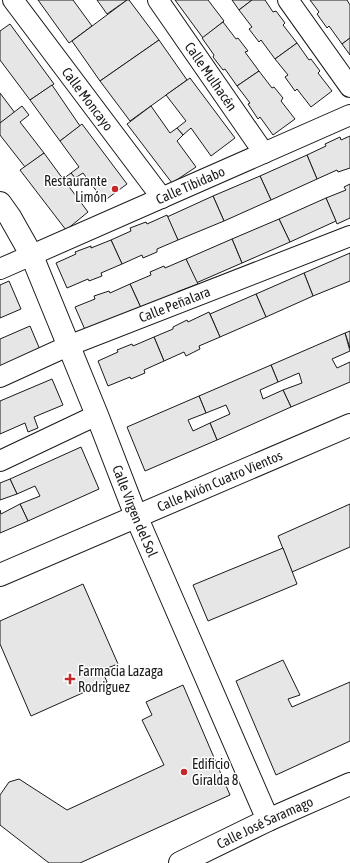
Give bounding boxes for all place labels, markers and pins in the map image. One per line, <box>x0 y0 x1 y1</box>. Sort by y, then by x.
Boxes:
place label: Restaurante Limón <box>44 173 107 205</box>
marker: Restaurante Limón <box>110 184 120 194</box>
place label: Farmacia Lazaga Rodriguez <box>78 663 163 695</box>
marker: Farmacia Lazaga Rodriguez <box>65 674 75 684</box>
place label: Edificio Giralda 8 <box>192 756 239 788</box>
marker: Edificio Giralda 8 <box>179 767 189 777</box>

